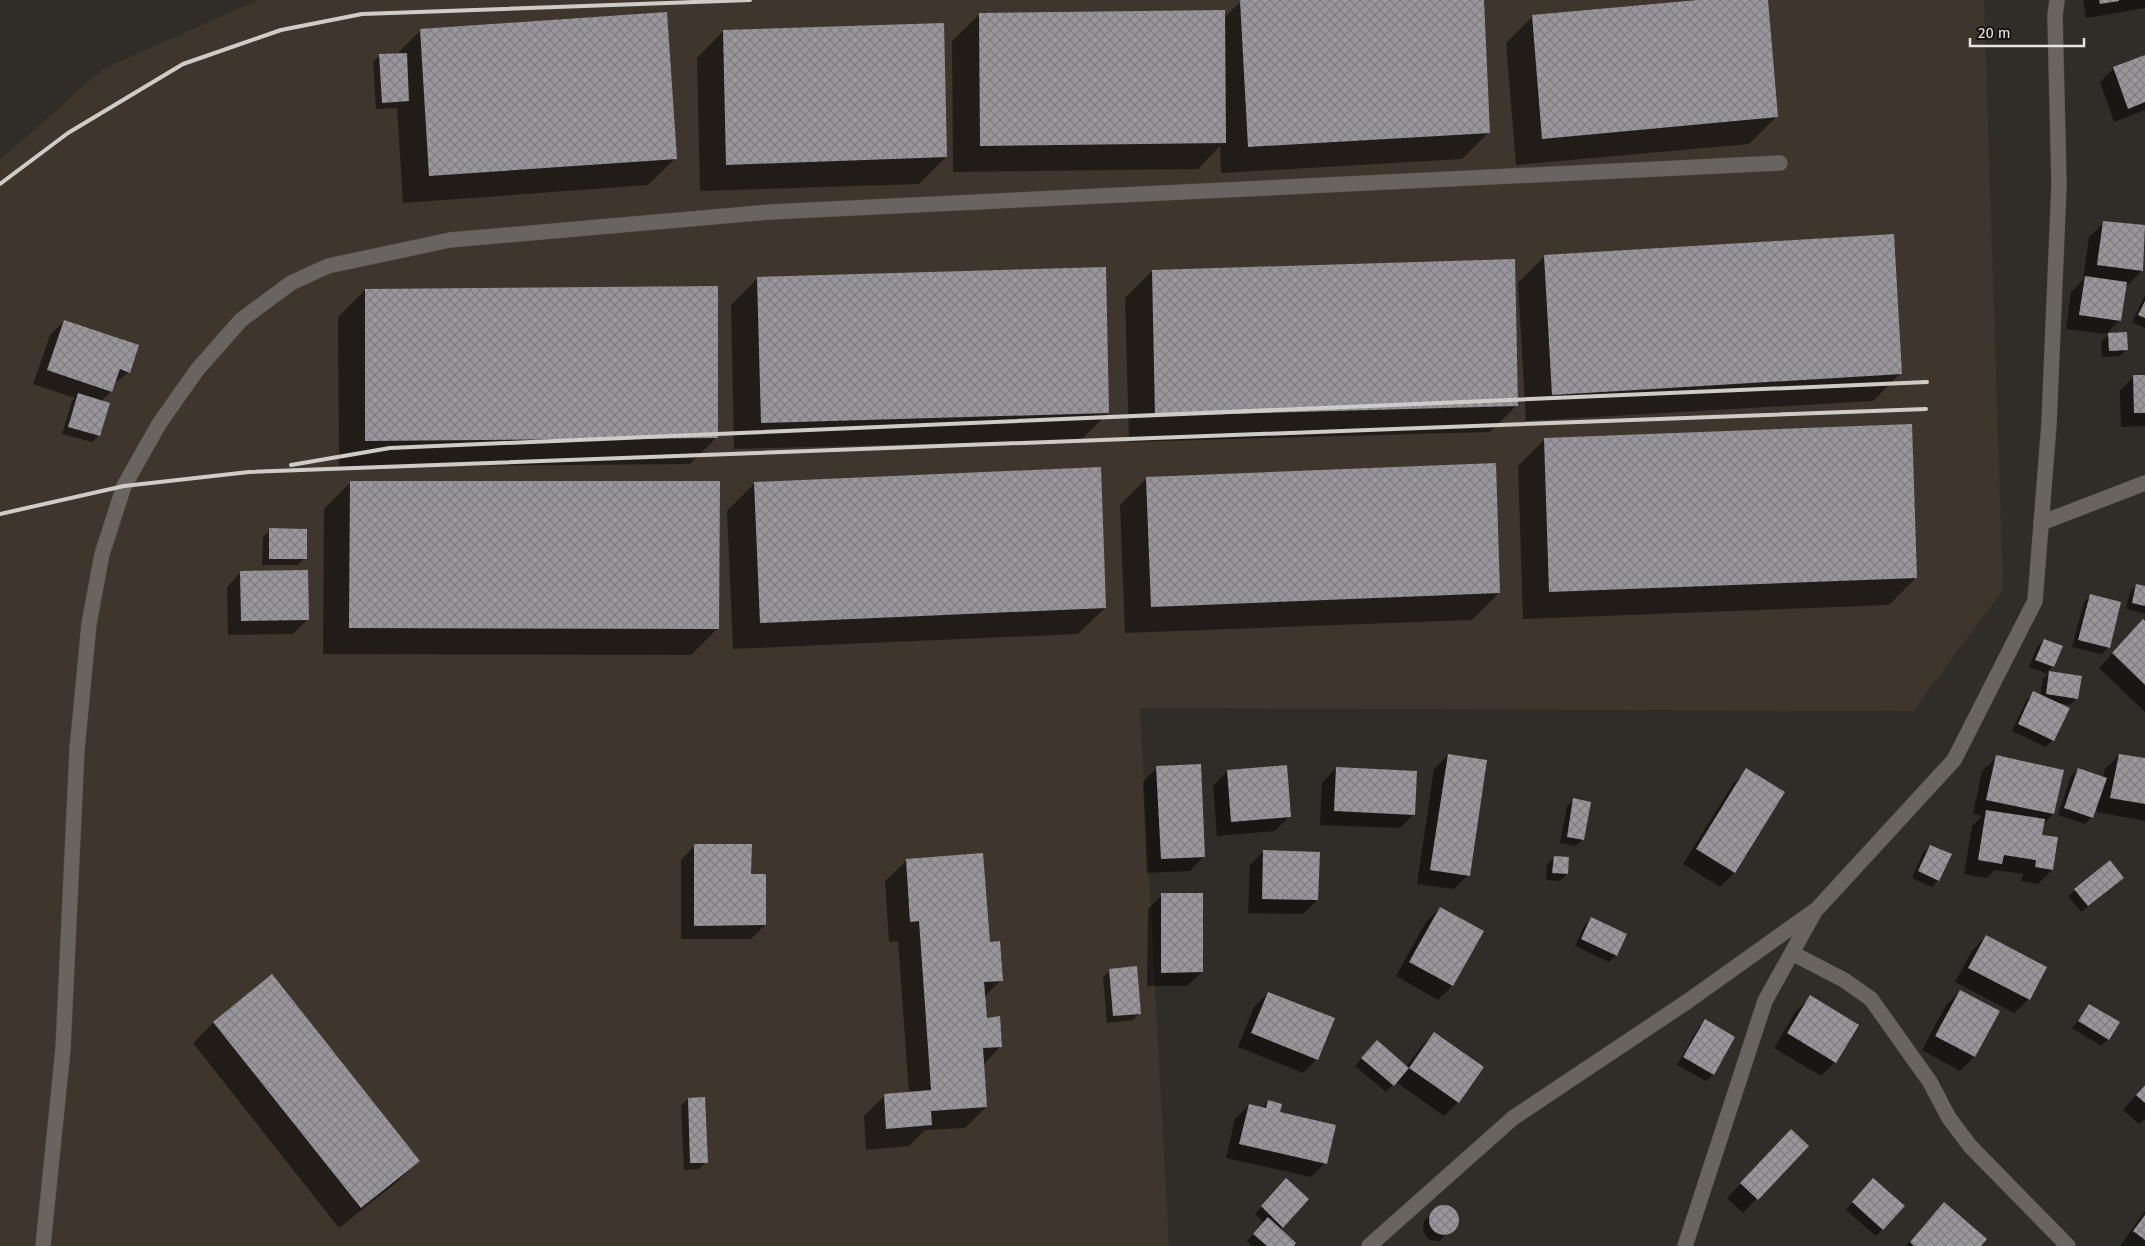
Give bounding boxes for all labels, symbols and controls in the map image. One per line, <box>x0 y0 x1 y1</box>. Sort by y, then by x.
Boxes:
scale bar <box>1970 15 2084 47</box>
text: 20 m <box>1978 24 2011 42</box>

